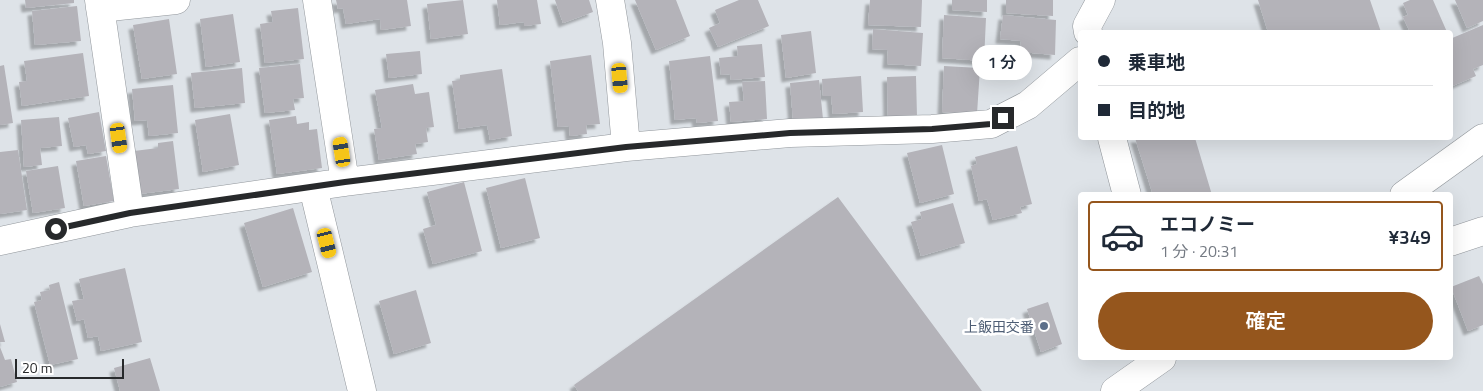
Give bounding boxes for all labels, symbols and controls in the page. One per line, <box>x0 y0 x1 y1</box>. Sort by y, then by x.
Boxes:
callout: 1 分 <box>973 46 1033 80</box>
text: 乗車地 <box>1128 47 1185 76</box>
text: 1 分 <box>988 50 1016 74</box>
car <box>611 62 628 94</box>
text: 目的地 <box>1128 95 1185 124</box>
route end <box>992 107 1014 129</box>
car <box>109 122 128 154</box>
car <box>332 136 351 168</box>
text: エコノミー <box>1160 209 1255 238</box>
icon: car <box>1100 214 1145 259</box>
route start <box>45 218 67 240</box>
text: ¥349 <box>1388 222 1431 251</box>
car <box>316 227 337 259</box>
text: 1 分 · 20:31 <box>1160 239 1238 263</box>
button: 確定 <box>1098 292 1433 350</box>
place label: 上飯田交番 <box>964 316 1034 337</box>
marker: 上飯田交番 <box>1038 320 1050 332</box>
scale bar <box>15 356 124 379</box>
text: 20 m <box>22 357 52 378</box>

